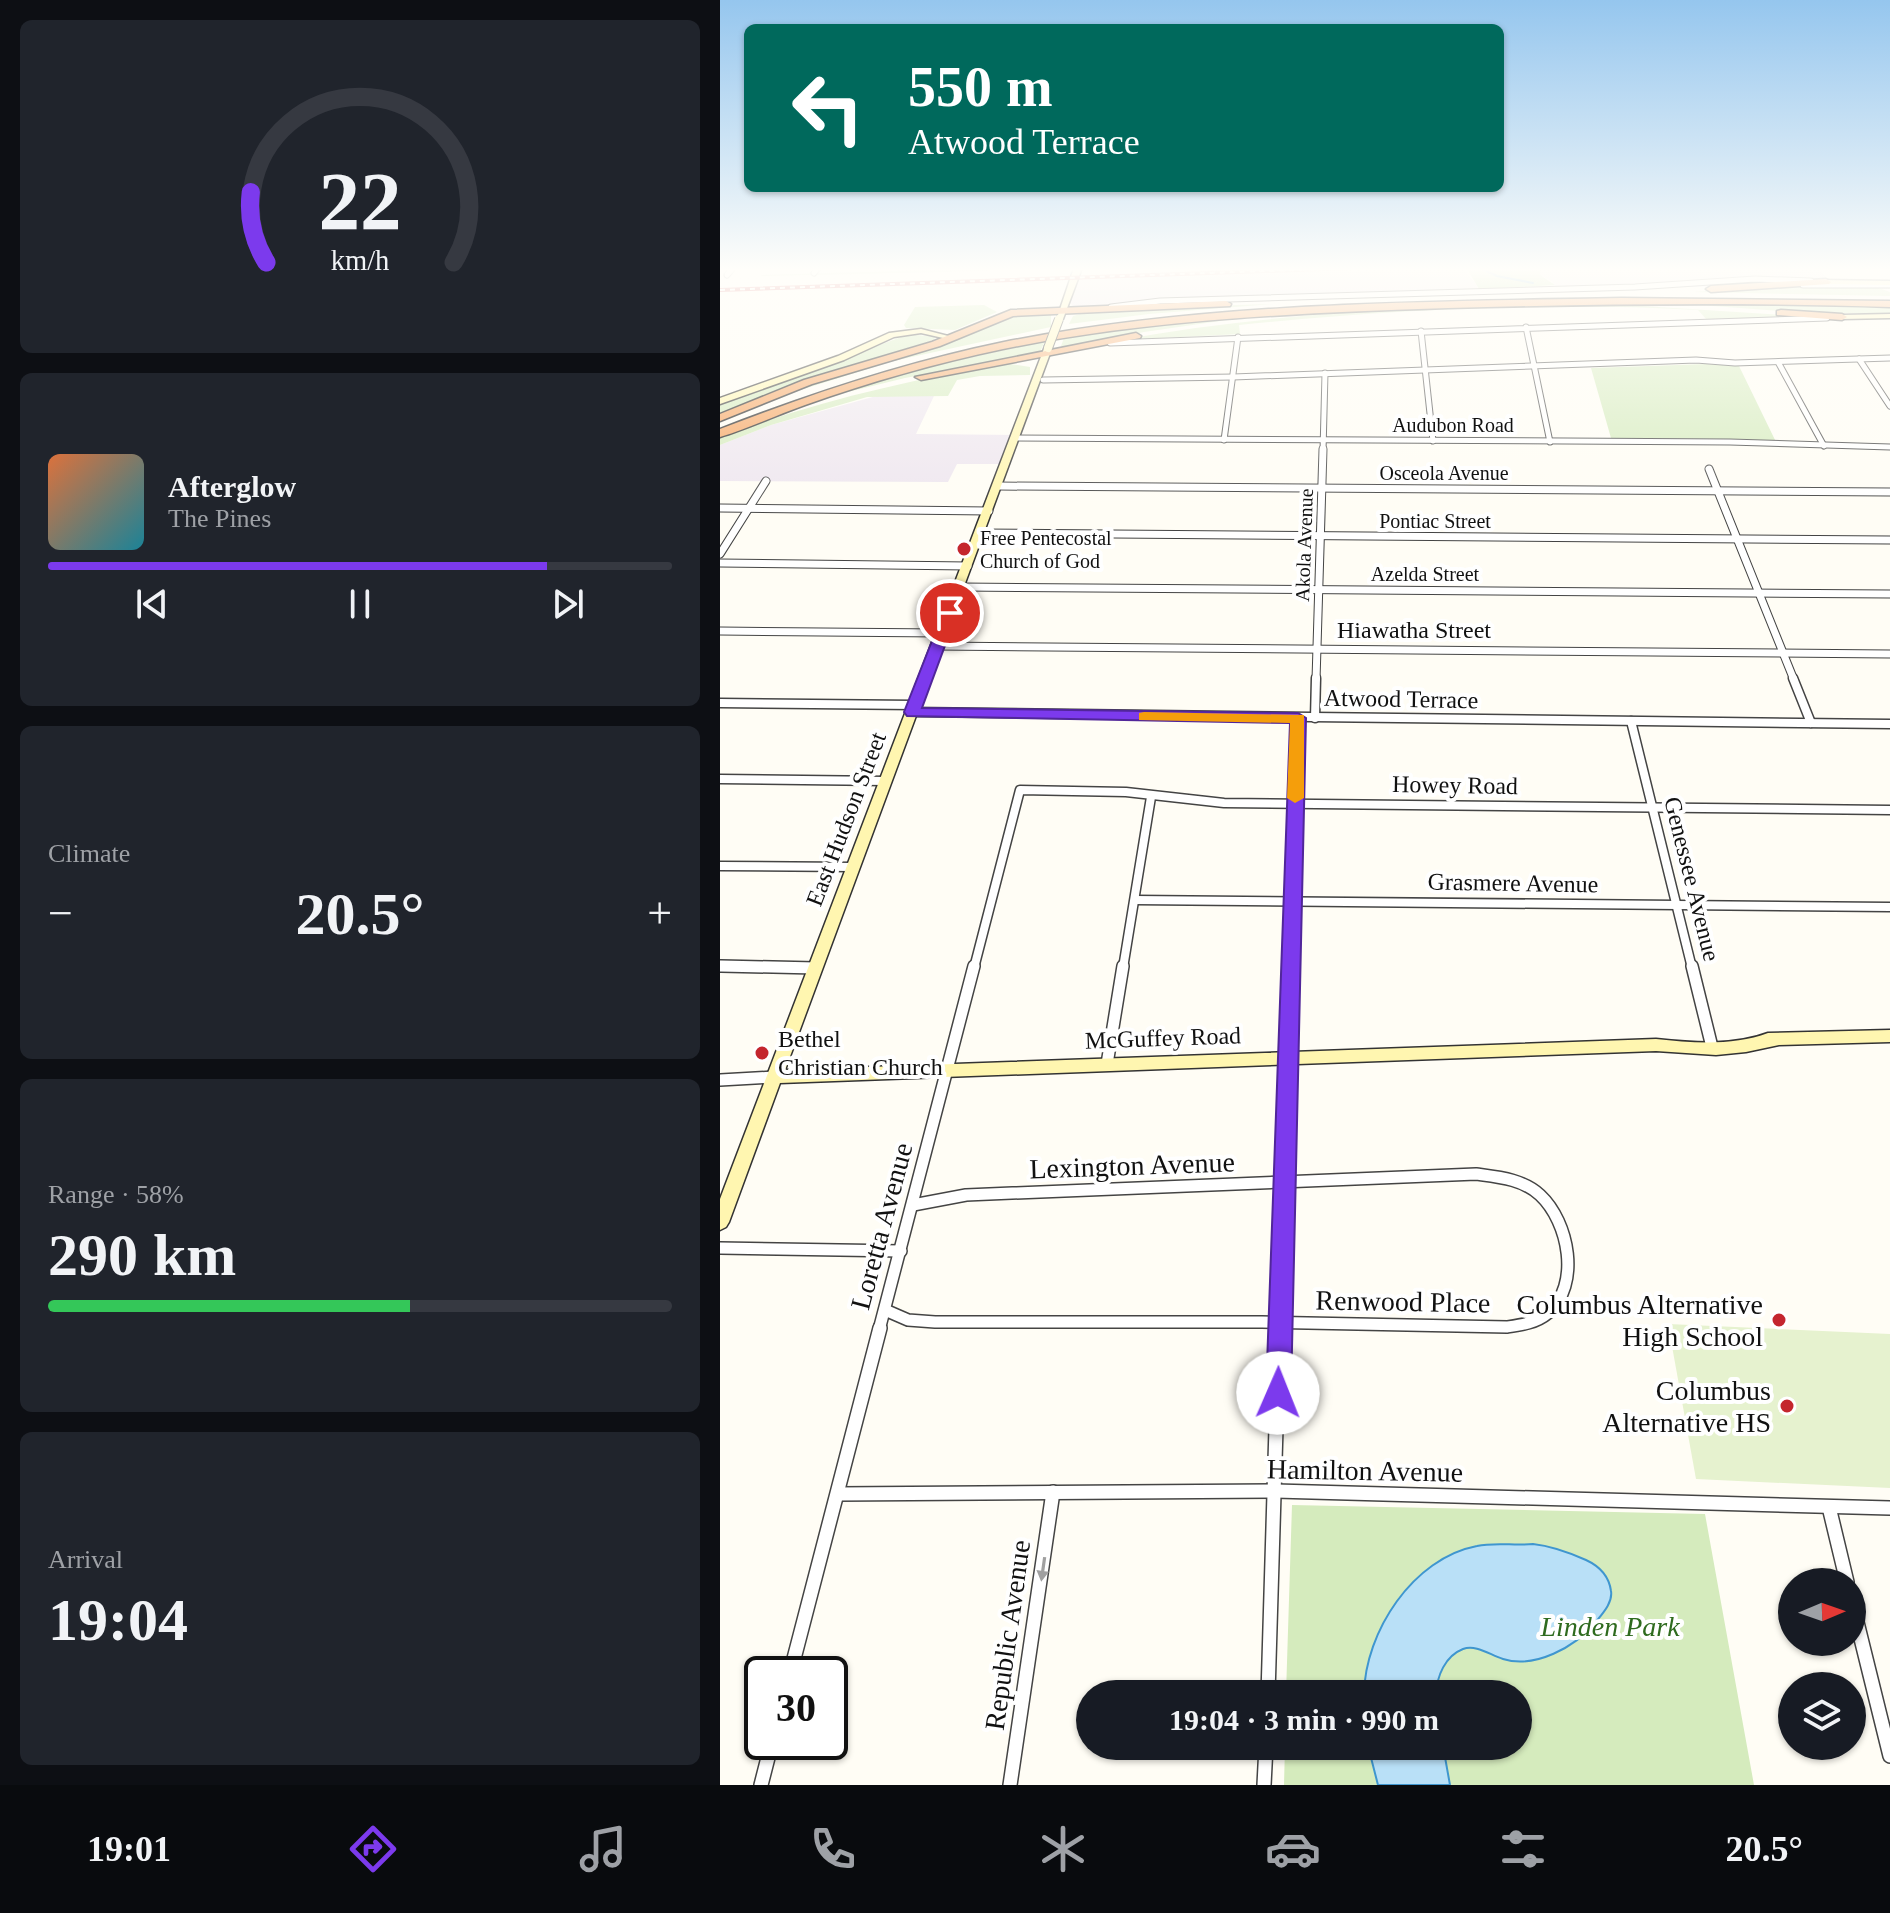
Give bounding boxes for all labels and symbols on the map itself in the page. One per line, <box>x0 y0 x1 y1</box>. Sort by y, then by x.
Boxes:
street label: Audubon Road <box>1392 414 1514 436</box>
street label: Osceola Avenue <box>1379 462 1509 484</box>
street label: Akola Avenue <box>1291 488 1317 602</box>
street label: Pontiac Street <box>1379 510 1491 532</box>
place label: Free Pentecostal Church of God <box>980 527 1112 572</box>
marker: Free Pentecostal Church of God <box>955 540 973 558</box>
street label: Azelda Street <box>1371 563 1480 585</box>
pin <box>916 579 984 647</box>
street label: Hiawatha Street <box>1337 617 1491 643</box>
street label: Atwood Terrace <box>1324 685 1478 713</box>
street label: East Hudson Street <box>801 728 891 910</box>
street label: Howey Road <box>1392 771 1518 799</box>
street label: Genessee Avenue <box>1659 794 1725 964</box>
street label: Grasmere Avenue <box>1427 869 1599 897</box>
street label: McGuffey Road <box>1085 1022 1241 1054</box>
place label: Bethel Christian Church <box>778 1026 943 1080</box>
marker: Bethel Christian Church <box>753 1044 771 1062</box>
street label: Loretta Avenue <box>844 1139 919 1313</box>
street label: Lexington Avenue <box>1029 1146 1235 1185</box>
street label: Renwood Place <box>1315 1284 1491 1319</box>
place label: Columbus Alternative High School <box>1516 1289 1763 1352</box>
marker: Columbus Alternative High School <box>1770 1311 1788 1329</box>
position arrow <box>1236 1351 1320 1435</box>
place label: Columbus Alternative HS <box>1602 1375 1771 1438</box>
marker: Columbus Alternative HS <box>1778 1397 1796 1415</box>
street label: Hamilton Avenue <box>1267 1453 1463 1488</box>
street label: Republic Avenue <box>979 1538 1036 1732</box>
one-way arrow <box>1036 1557 1049 1582</box>
north arrow <box>1778 1568 1866 1656</box>
park label: Linden Park <box>1539 1611 1680 1642</box>
speed limit sign: 30 <box>744 1656 848 1760</box>

